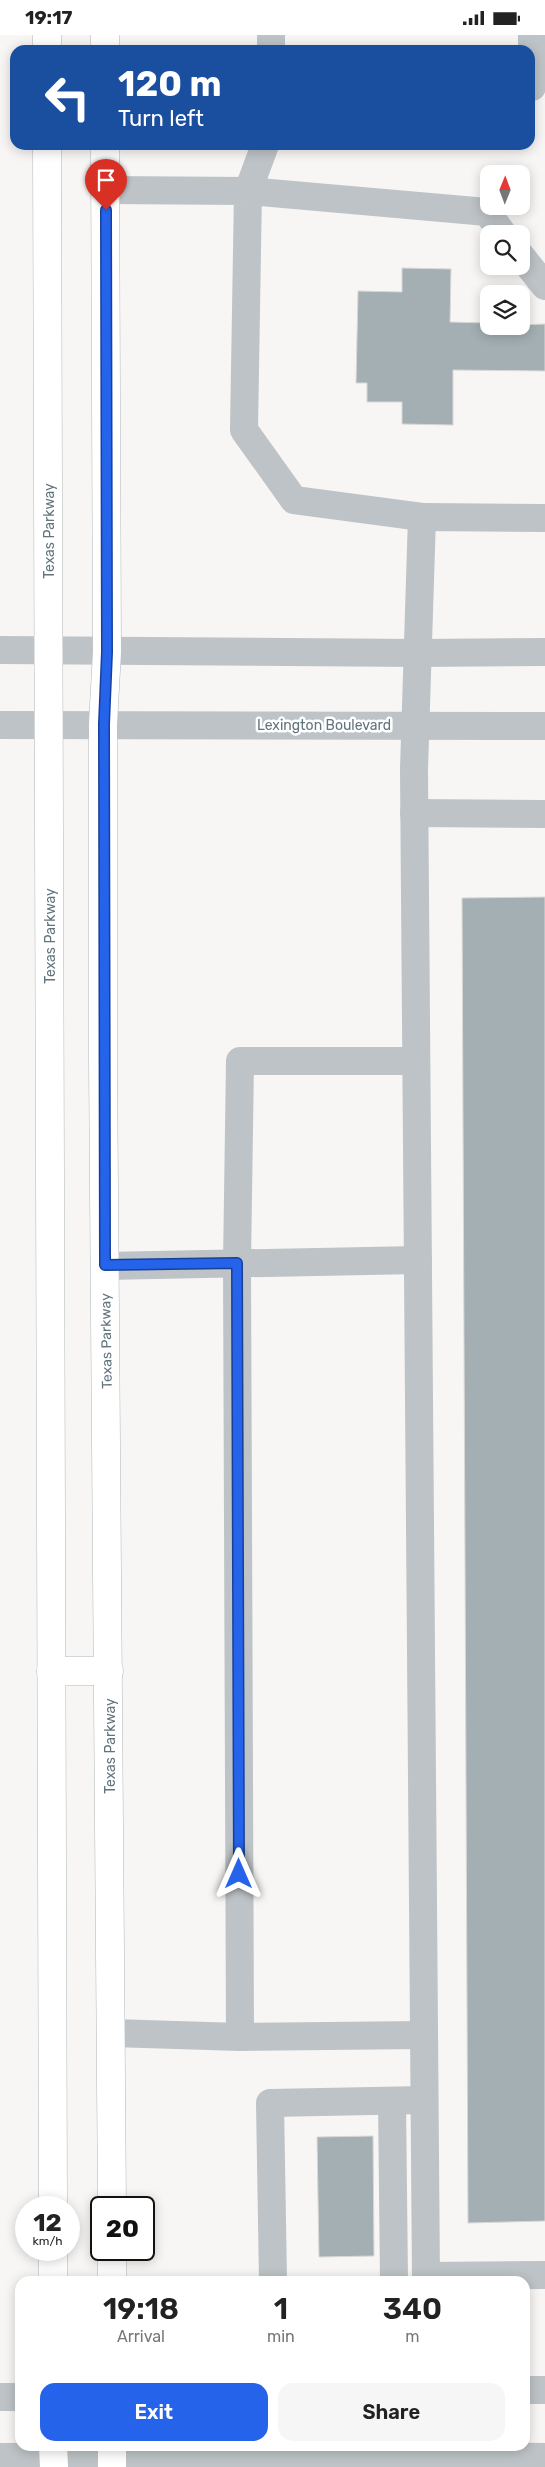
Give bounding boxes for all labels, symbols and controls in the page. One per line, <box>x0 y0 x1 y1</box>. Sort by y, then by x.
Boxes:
text: 19:17 <box>25 6 73 29</box>
text: 120 m <box>118 63 221 105</box>
icon: left <box>35 65 100 130</box>
text: Turn left <box>118 105 204 132</box>
pin <box>85 159 127 210</box>
north arrow <box>480 165 530 215</box>
map controls <box>480 165 530 335</box>
icon: arrive <box>92 166 120 194</box>
button: search <box>480 225 530 275</box>
button: layers <box>480 285 530 335</box>
street label: Texas Parkway <box>41 483 58 579</box>
street label: Lexington Boulevard <box>257 717 391 734</box>
street label: Texas Parkway <box>42 888 59 984</box>
street label: Texas Parkway <box>97 1293 116 1389</box>
street label: Texas Parkway <box>102 1698 119 1794</box>
position arrow <box>212 1847 264 1899</box>
speed limit sign: 20 <box>90 2196 155 2261</box>
text: 12 <box>33 2208 62 2237</box>
text: km/h <box>33 2234 62 2248</box>
text: 19:18 <box>103 2291 179 2327</box>
text: 1 <box>274 2291 288 2327</box>
text: 340 <box>383 2291 442 2327</box>
text: Arrival <box>117 2327 165 2346</box>
text: min <box>267 2327 295 2346</box>
text: m <box>405 2327 419 2346</box>
button: Exit <box>40 2383 268 2441</box>
button: Share <box>278 2383 505 2441</box>

